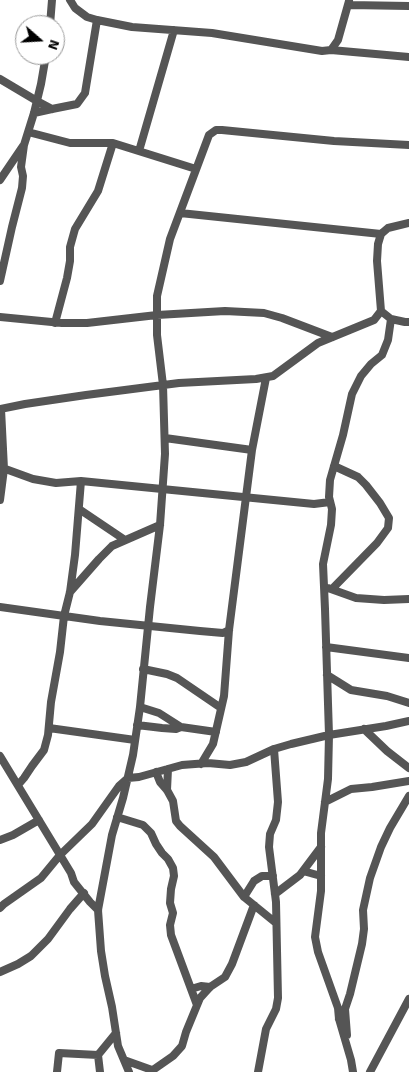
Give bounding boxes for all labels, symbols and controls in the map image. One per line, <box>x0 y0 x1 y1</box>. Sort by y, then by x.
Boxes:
north arrow <box>15 15 65 65</box>
text: N <box>44 37 63 52</box>

